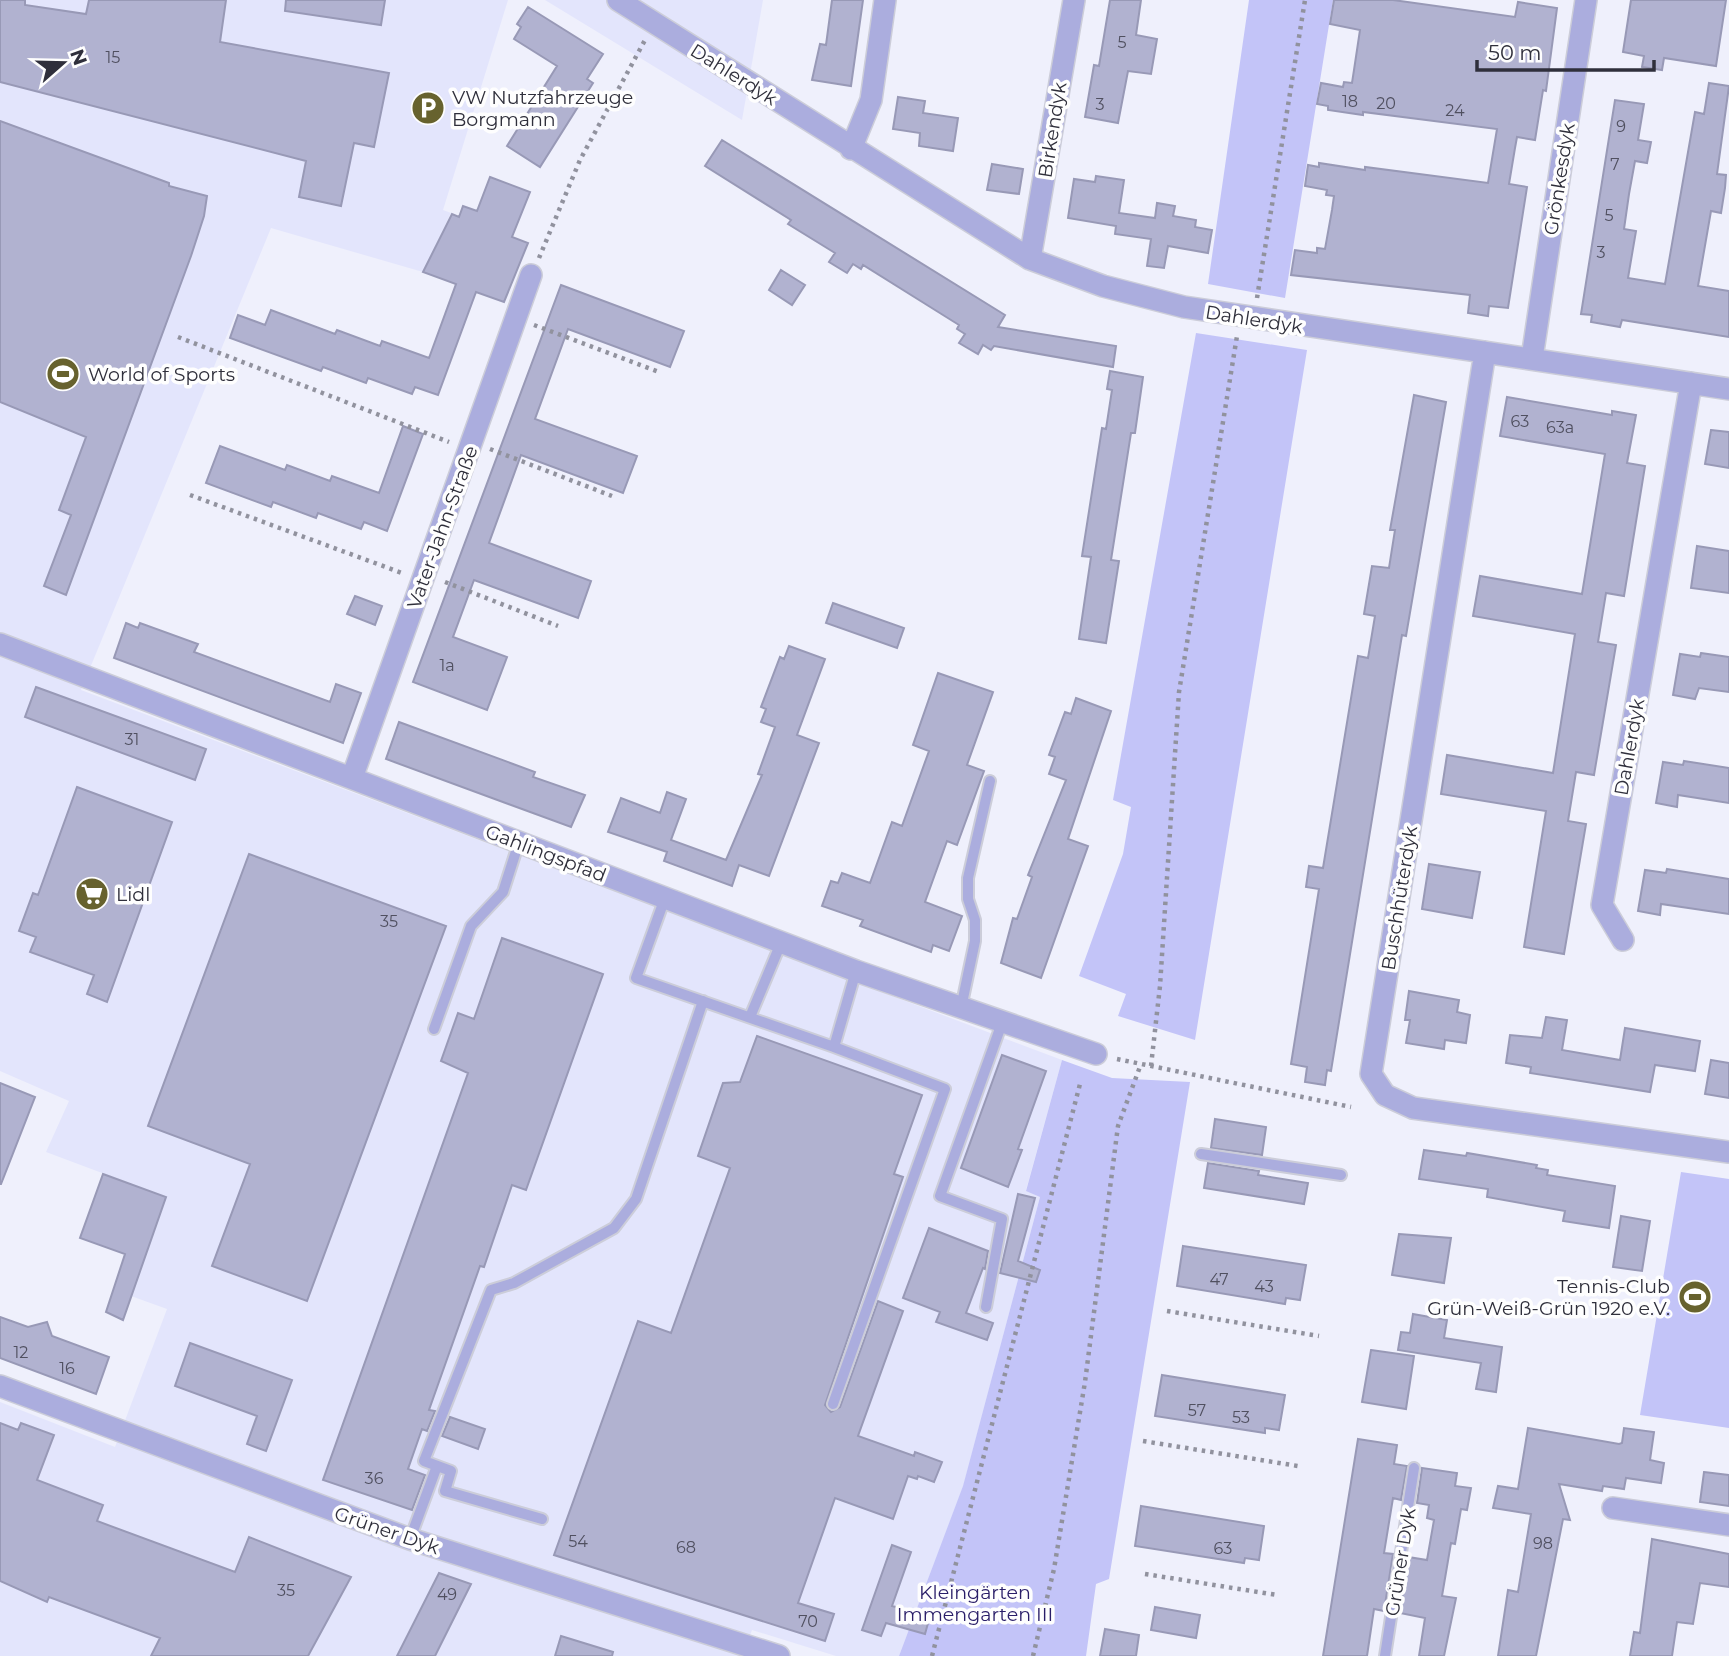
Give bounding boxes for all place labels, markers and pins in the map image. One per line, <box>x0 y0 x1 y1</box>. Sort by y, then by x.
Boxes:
place label: VW Nutzfahrzeuge Borgmann <box>452 86 633 131</box>
parking icon: VW Nutzfahrzeuge Borgmann <box>409 89 447 127</box>
sports icon: World of Sports <box>44 355 82 393</box>
place label: World of Sports <box>88 363 235 386</box>
supermarket icon: Lidl <box>73 875 111 913</box>
place label: Lidl <box>116 883 150 906</box>
place label: Tennis-Club Grün-Weiß-Grün 1920 e.V. <box>1427 1275 1670 1320</box>
sports icon: Tennis-Club Grün-Weiß-Grün 1920 e.V. <box>1676 1278 1714 1316</box>

